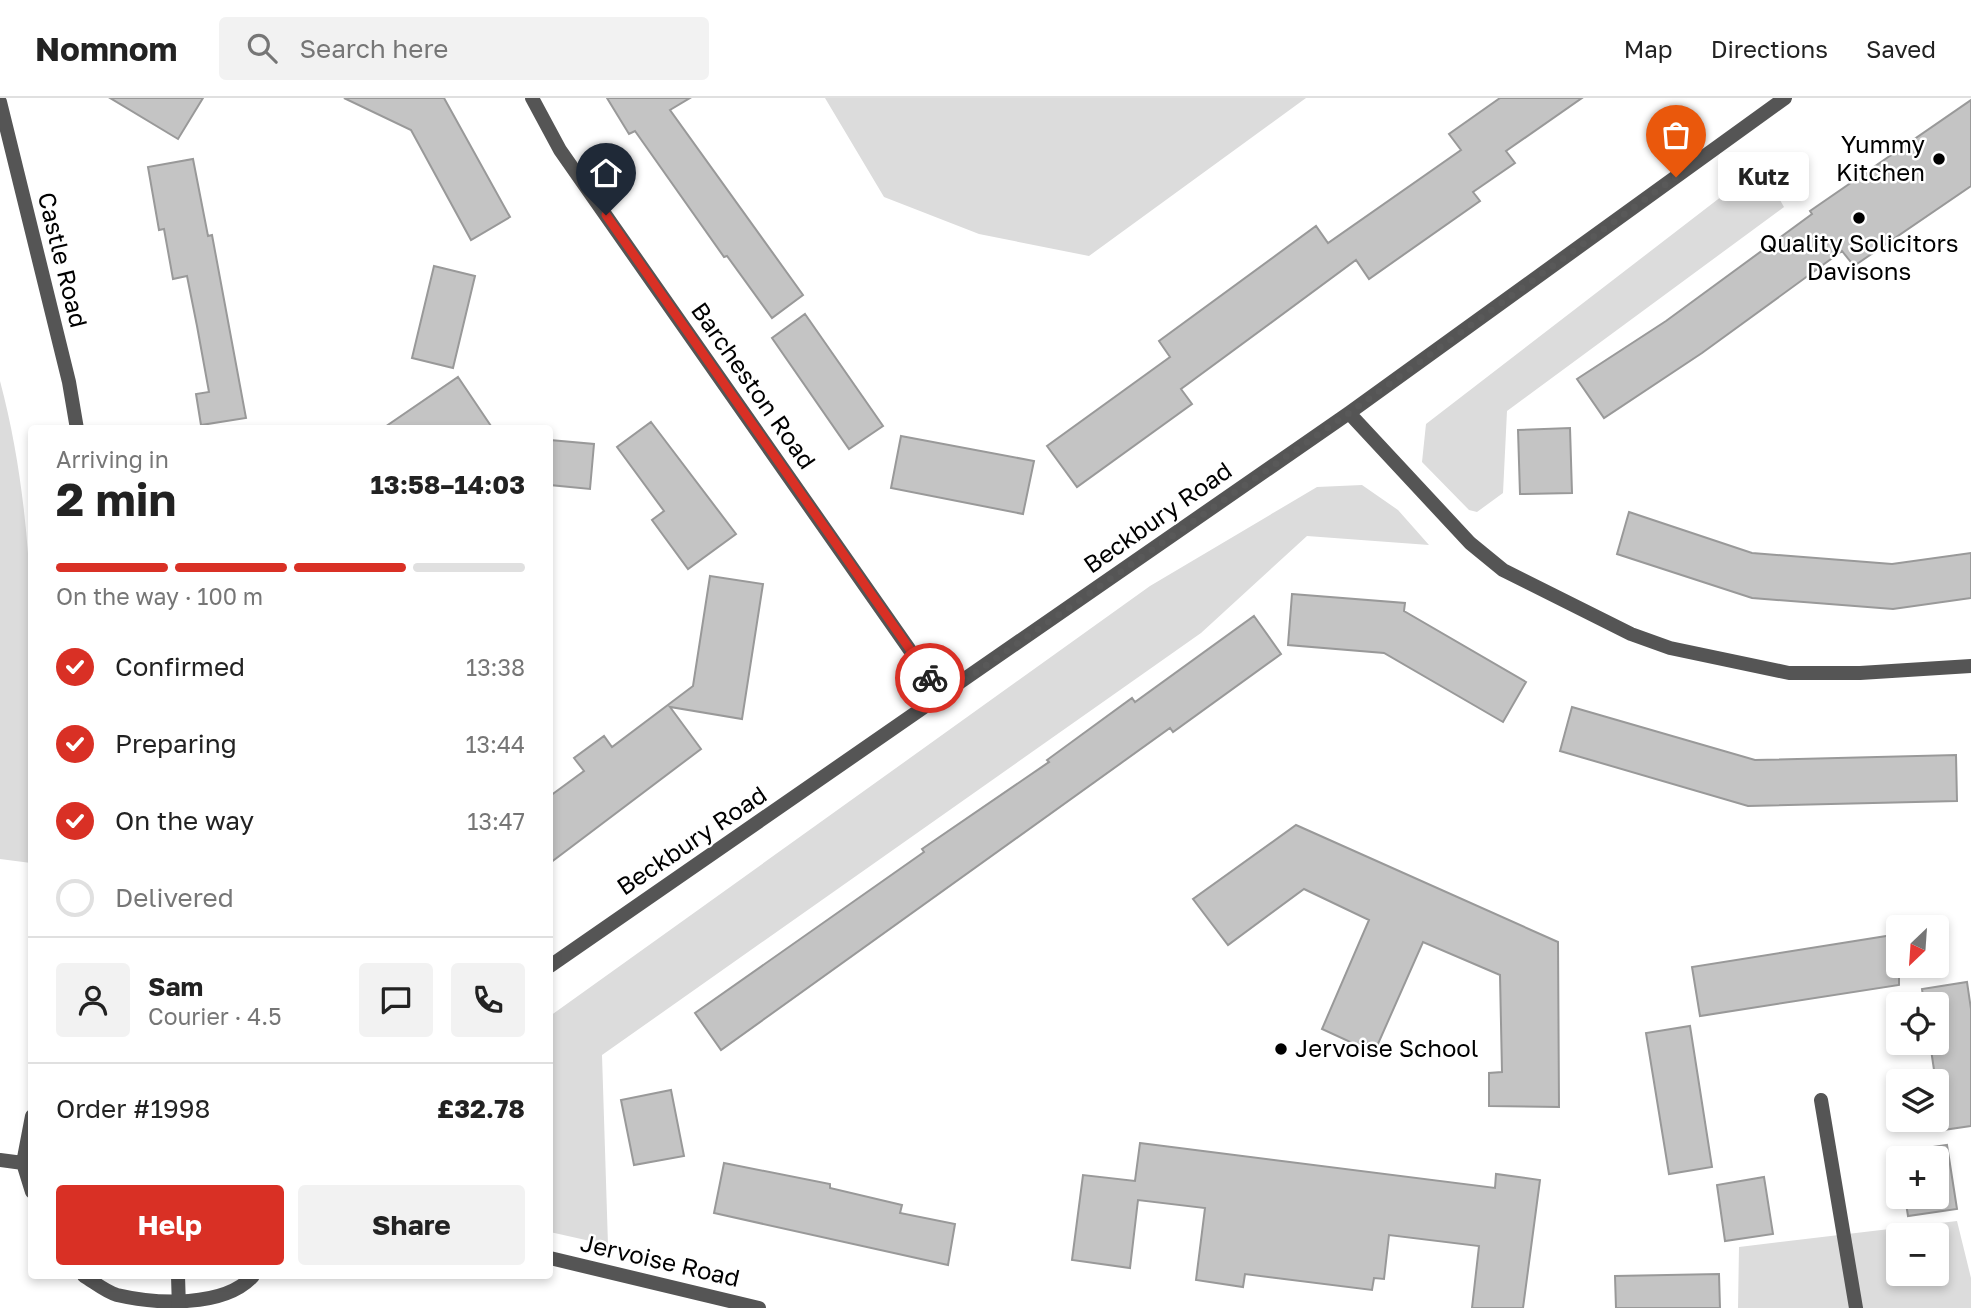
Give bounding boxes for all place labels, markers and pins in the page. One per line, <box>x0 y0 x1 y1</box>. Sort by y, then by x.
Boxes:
pin <box>1646 105 1706 177</box>
place label: Yummy Kitchen <box>1836 129 1925 186</box>
pin <box>576 143 636 215</box>
marker: Yummy Kitchen <box>1931 151 1947 167</box>
callout: Kutz <box>1718 153 1809 202</box>
marker: Quality Solicitors Davisons <box>1851 210 1867 226</box>
place label: Quality Solicitors Davisons <box>1760 228 1958 285</box>
place label: Jervoise School <box>1295 1033 1478 1062</box>
marker: Jervoise School <box>1273 1041 1289 1057</box>

